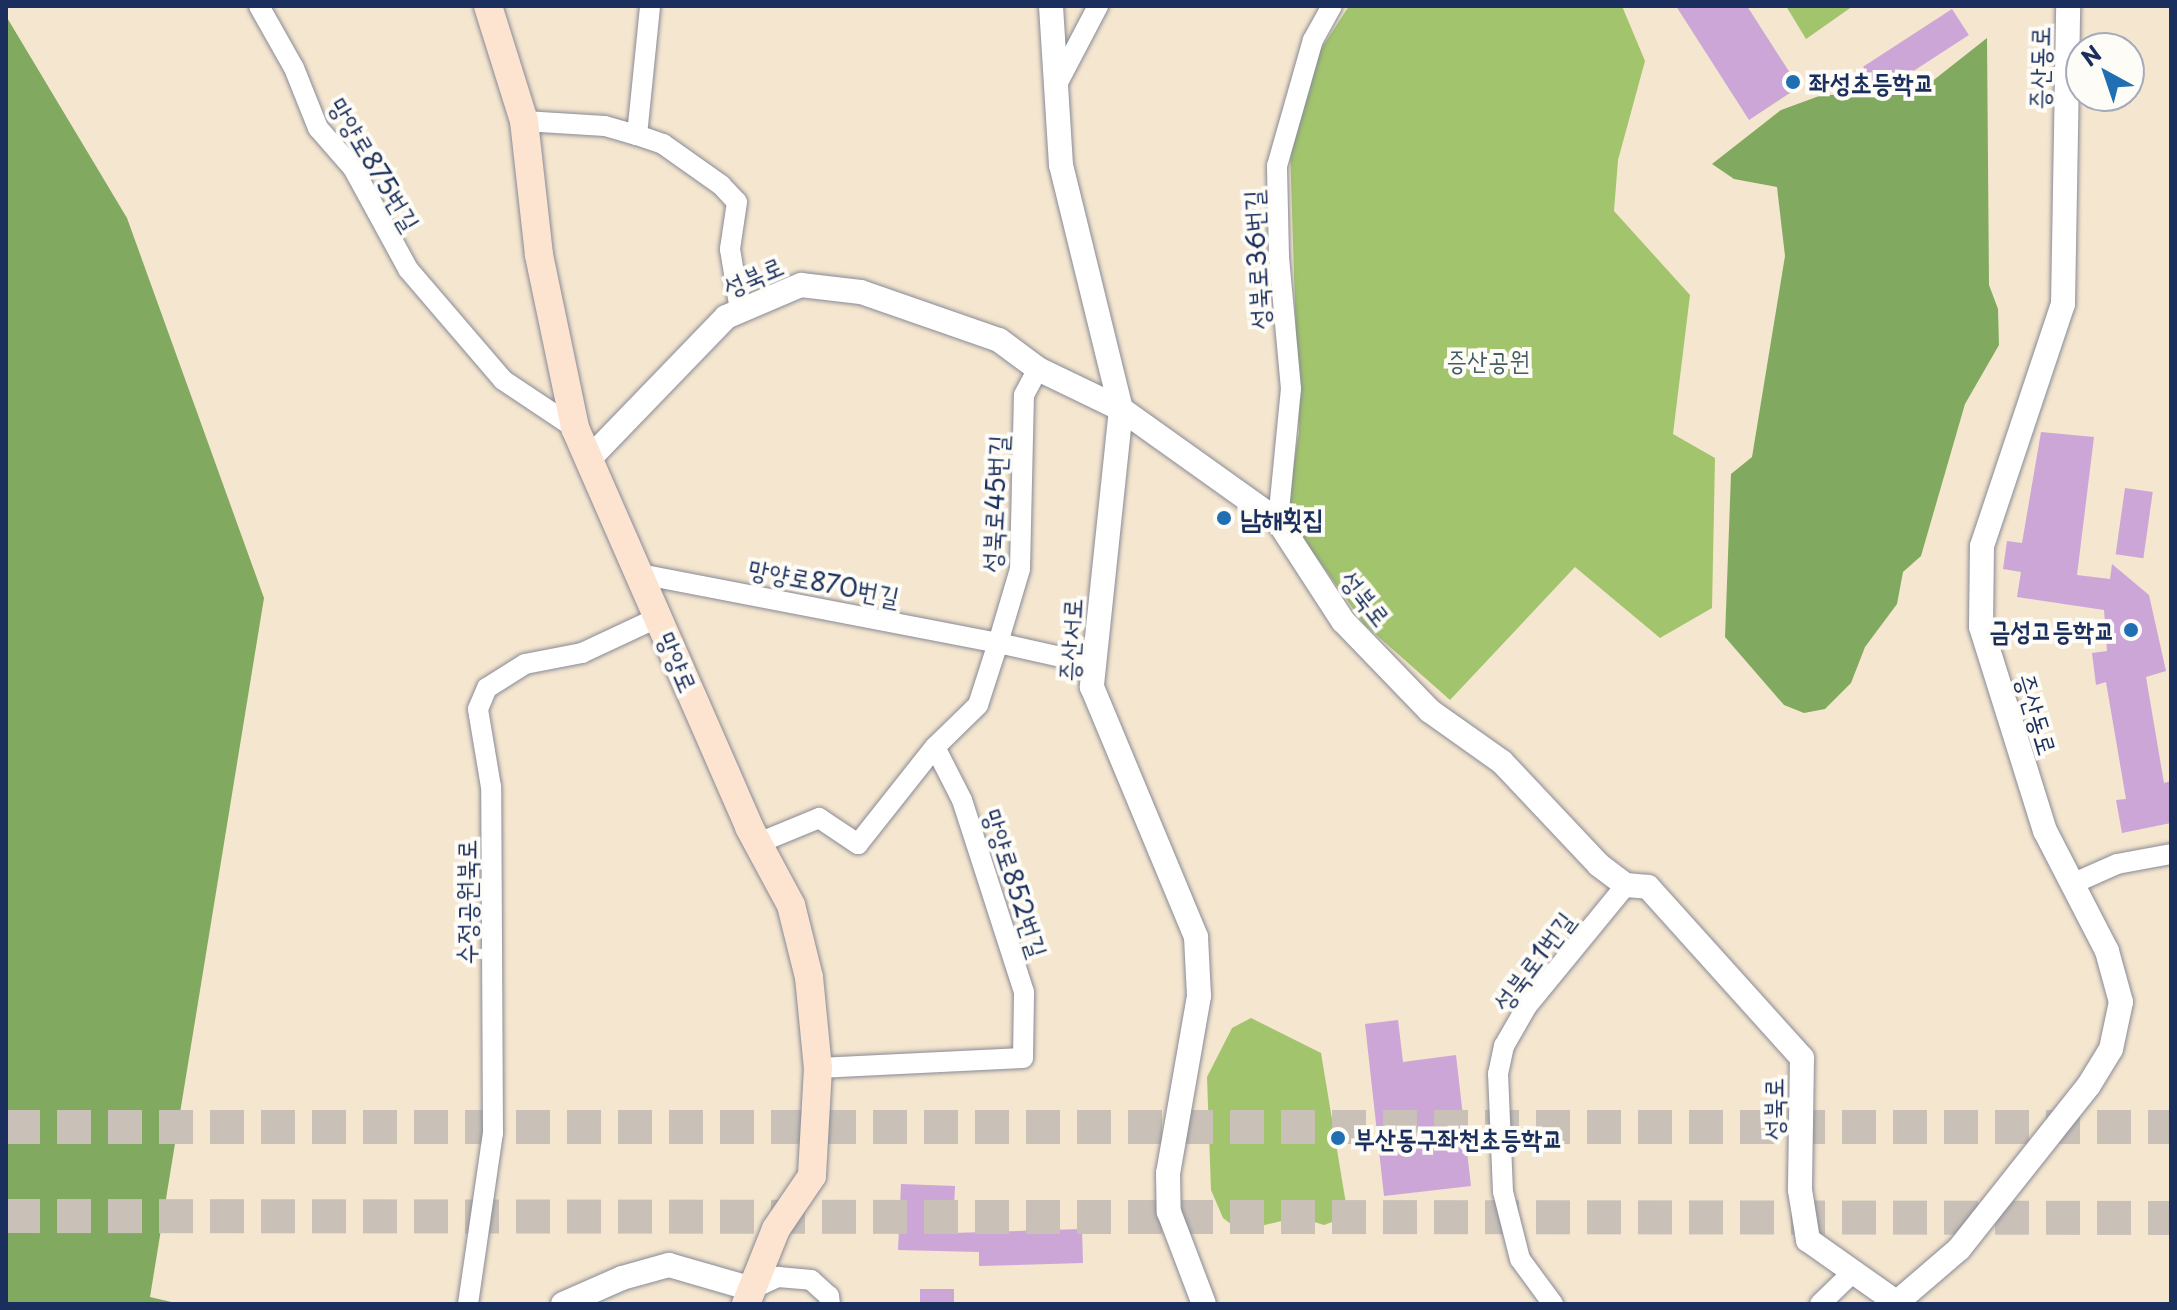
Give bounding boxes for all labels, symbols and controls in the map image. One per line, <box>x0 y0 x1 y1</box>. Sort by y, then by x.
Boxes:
street label: 증산동로 <box>2023 26 2055 110</box>
north arrow <box>2065 32 2145 112</box>
text: N <box>2073 37 2108 73</box>
place label: 좌성초등학교 <box>1809 66 1935 98</box>
marker: 좌성초등학교 <box>1784 73 1802 91</box>
street label: 망양로875번길 <box>323 92 427 236</box>
street label: 성북로36번길 <box>1237 189 1275 331</box>
street label: 성북로 <box>718 249 788 303</box>
park label: 증산공원 <box>1446 344 1530 376</box>
street label: 성북로45번길 <box>975 434 1013 574</box>
place label: 남해횟집 <box>1240 502 1324 534</box>
marker: 남해횟집 <box>1215 509 1233 527</box>
street label: 망양로870번길 <box>746 552 902 612</box>
street label: 성북로 <box>1334 564 1398 632</box>
street label: 증산서로 <box>1052 597 1088 683</box>
place label: 금성고등학교 <box>1989 614 2115 646</box>
marker: 금성고등학교 <box>2122 621 2140 639</box>
street label: 망양로 <box>651 627 705 697</box>
street label: 증산동로 <box>2010 669 2064 759</box>
street label: 망양로852번길 <box>977 805 1055 961</box>
street label: 수정공원북로 <box>450 839 482 965</box>
street label: 성북로1번길 <box>1486 905 1580 1017</box>
street label: 성북로 <box>1757 1078 1789 1140</box>
place label: 부산동구좌천초등학교 <box>1354 1122 1563 1154</box>
marker: 부산동구좌천초등학교 <box>1329 1129 1347 1147</box>

